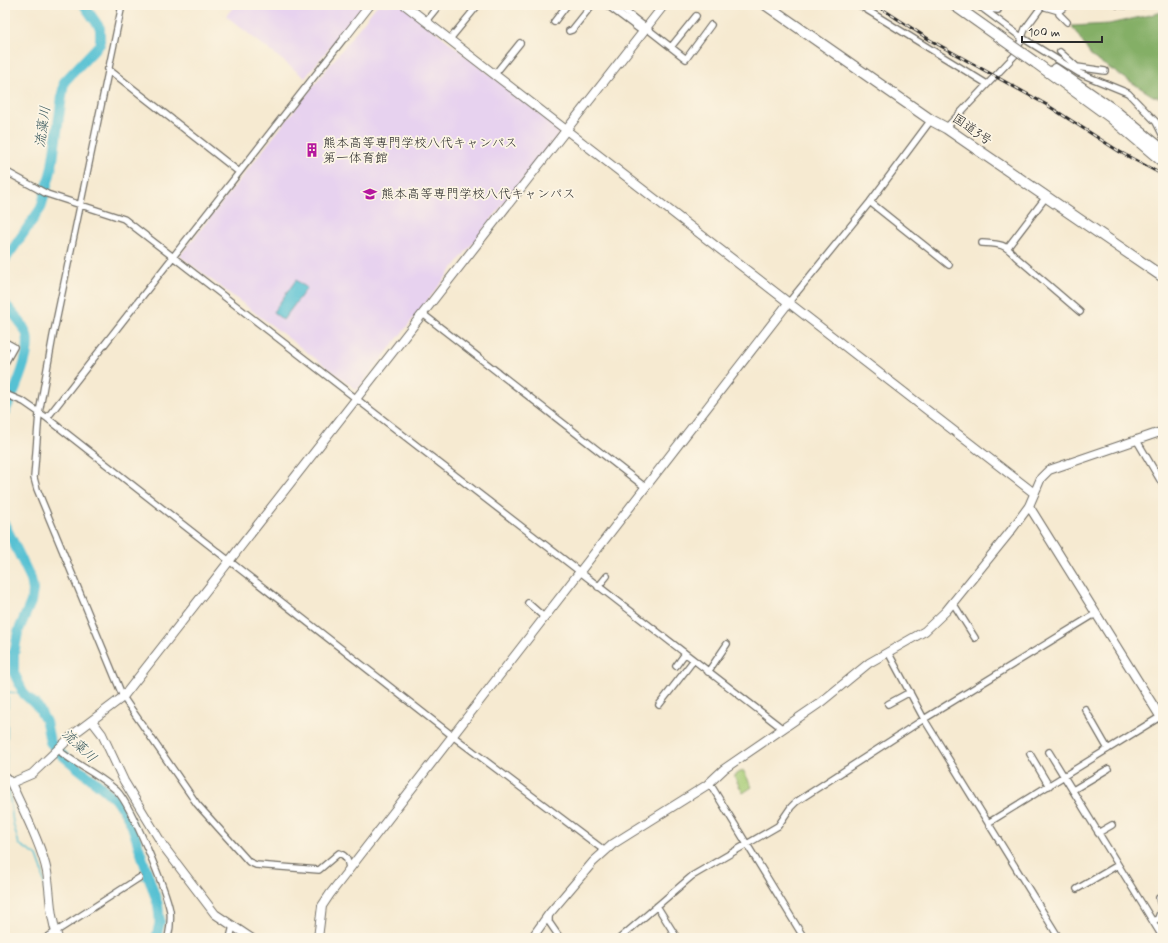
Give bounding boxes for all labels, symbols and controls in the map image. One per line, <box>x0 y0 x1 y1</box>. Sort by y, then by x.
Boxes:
scale bar <box>1022 18 1102 44</box>
text: 100 m <box>1028 25 1060 41</box>
water label: 流藻川 <box>31 105 55 149</box>
street label: 国道3号 <box>949 110 995 150</box>
place label: 熊本高等専門学校八代キャンパス 第一体育館 <box>323 135 517 167</box>
building icon: 熊本高等専門学校八代キャンパス 第一体育館 <box>304 142 320 158</box>
school or university icon: 熊本高等専門学校八代キャンパス <box>362 186 378 202</box>
place label: 熊本高等専門学校八代キャンパス <box>381 186 575 203</box>
water label: 流藻川 <box>58 725 100 767</box>

